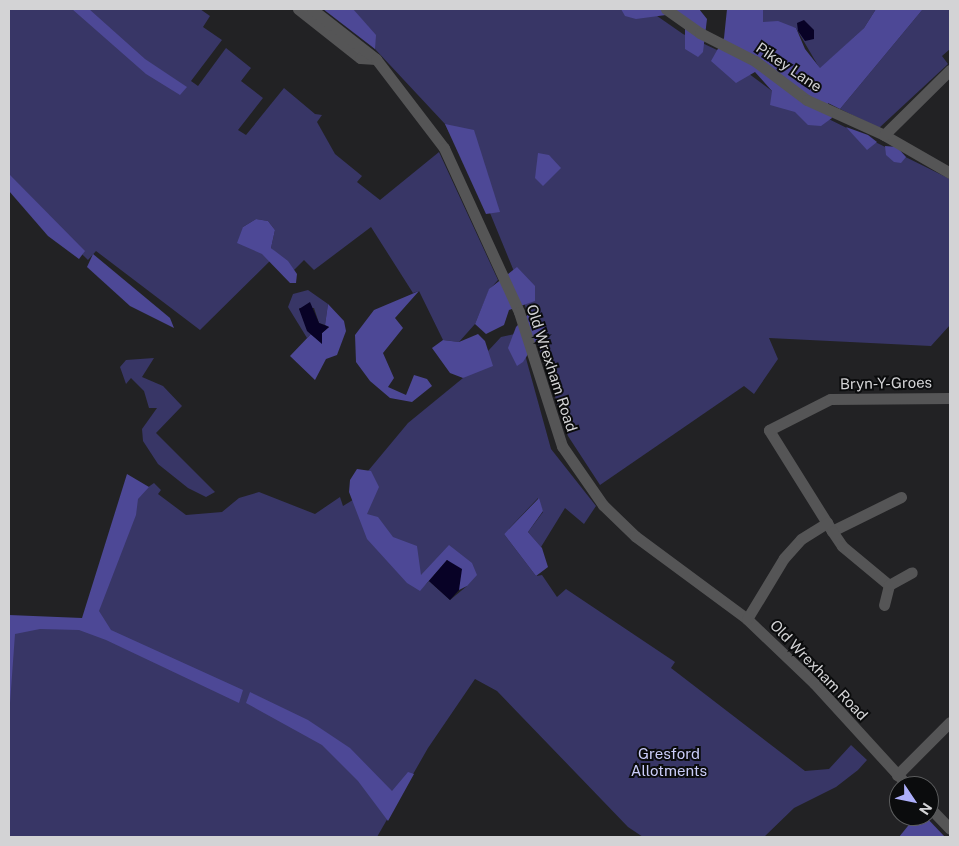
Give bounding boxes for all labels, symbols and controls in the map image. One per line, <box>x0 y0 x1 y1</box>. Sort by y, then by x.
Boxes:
street label: Pikey Lane <box>753 38 825 96</box>
street label: Old Wrexham Road <box>523 302 581 434</box>
street label: Bryn-Y-Groes <box>840 373 932 393</box>
street label: Old Wrexham Road <box>766 616 872 724</box>
park label: Gresford Allotments <box>631 744 707 779</box>
north arrow <box>889 776 939 826</box>
text: N <box>916 800 935 818</box>

